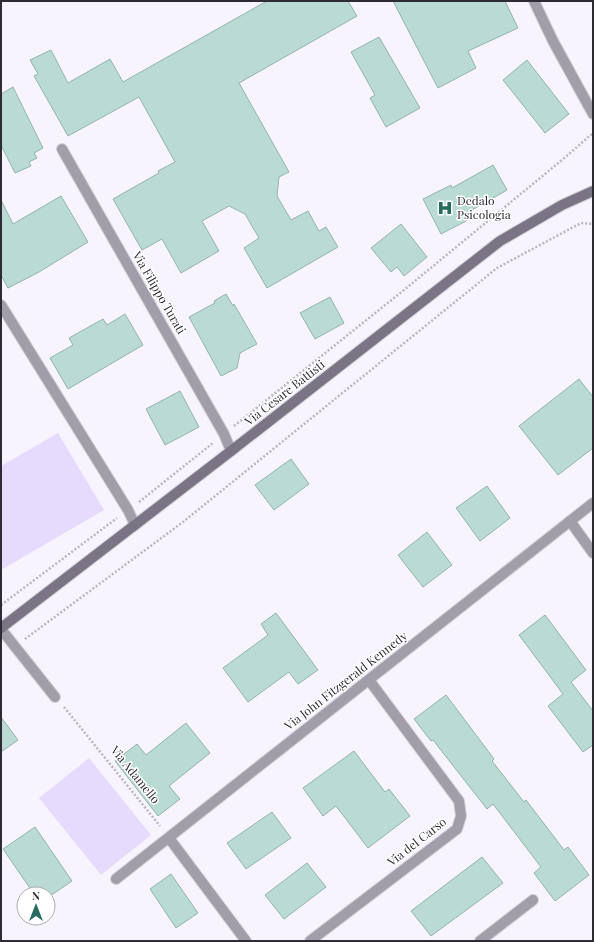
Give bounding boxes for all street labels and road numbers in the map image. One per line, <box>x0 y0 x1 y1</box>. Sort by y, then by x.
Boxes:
street label: Via Filippo Turati <box>129 247 190 337</box>
street label: Via Cesare Battisti <box>240 356 328 429</box>
street label: Via John Fitzgerald Kennedy <box>280 627 410 734</box>
street label: Via Adamello <box>107 741 164 807</box>
street label: Via del Carso <box>383 813 449 870</box>

